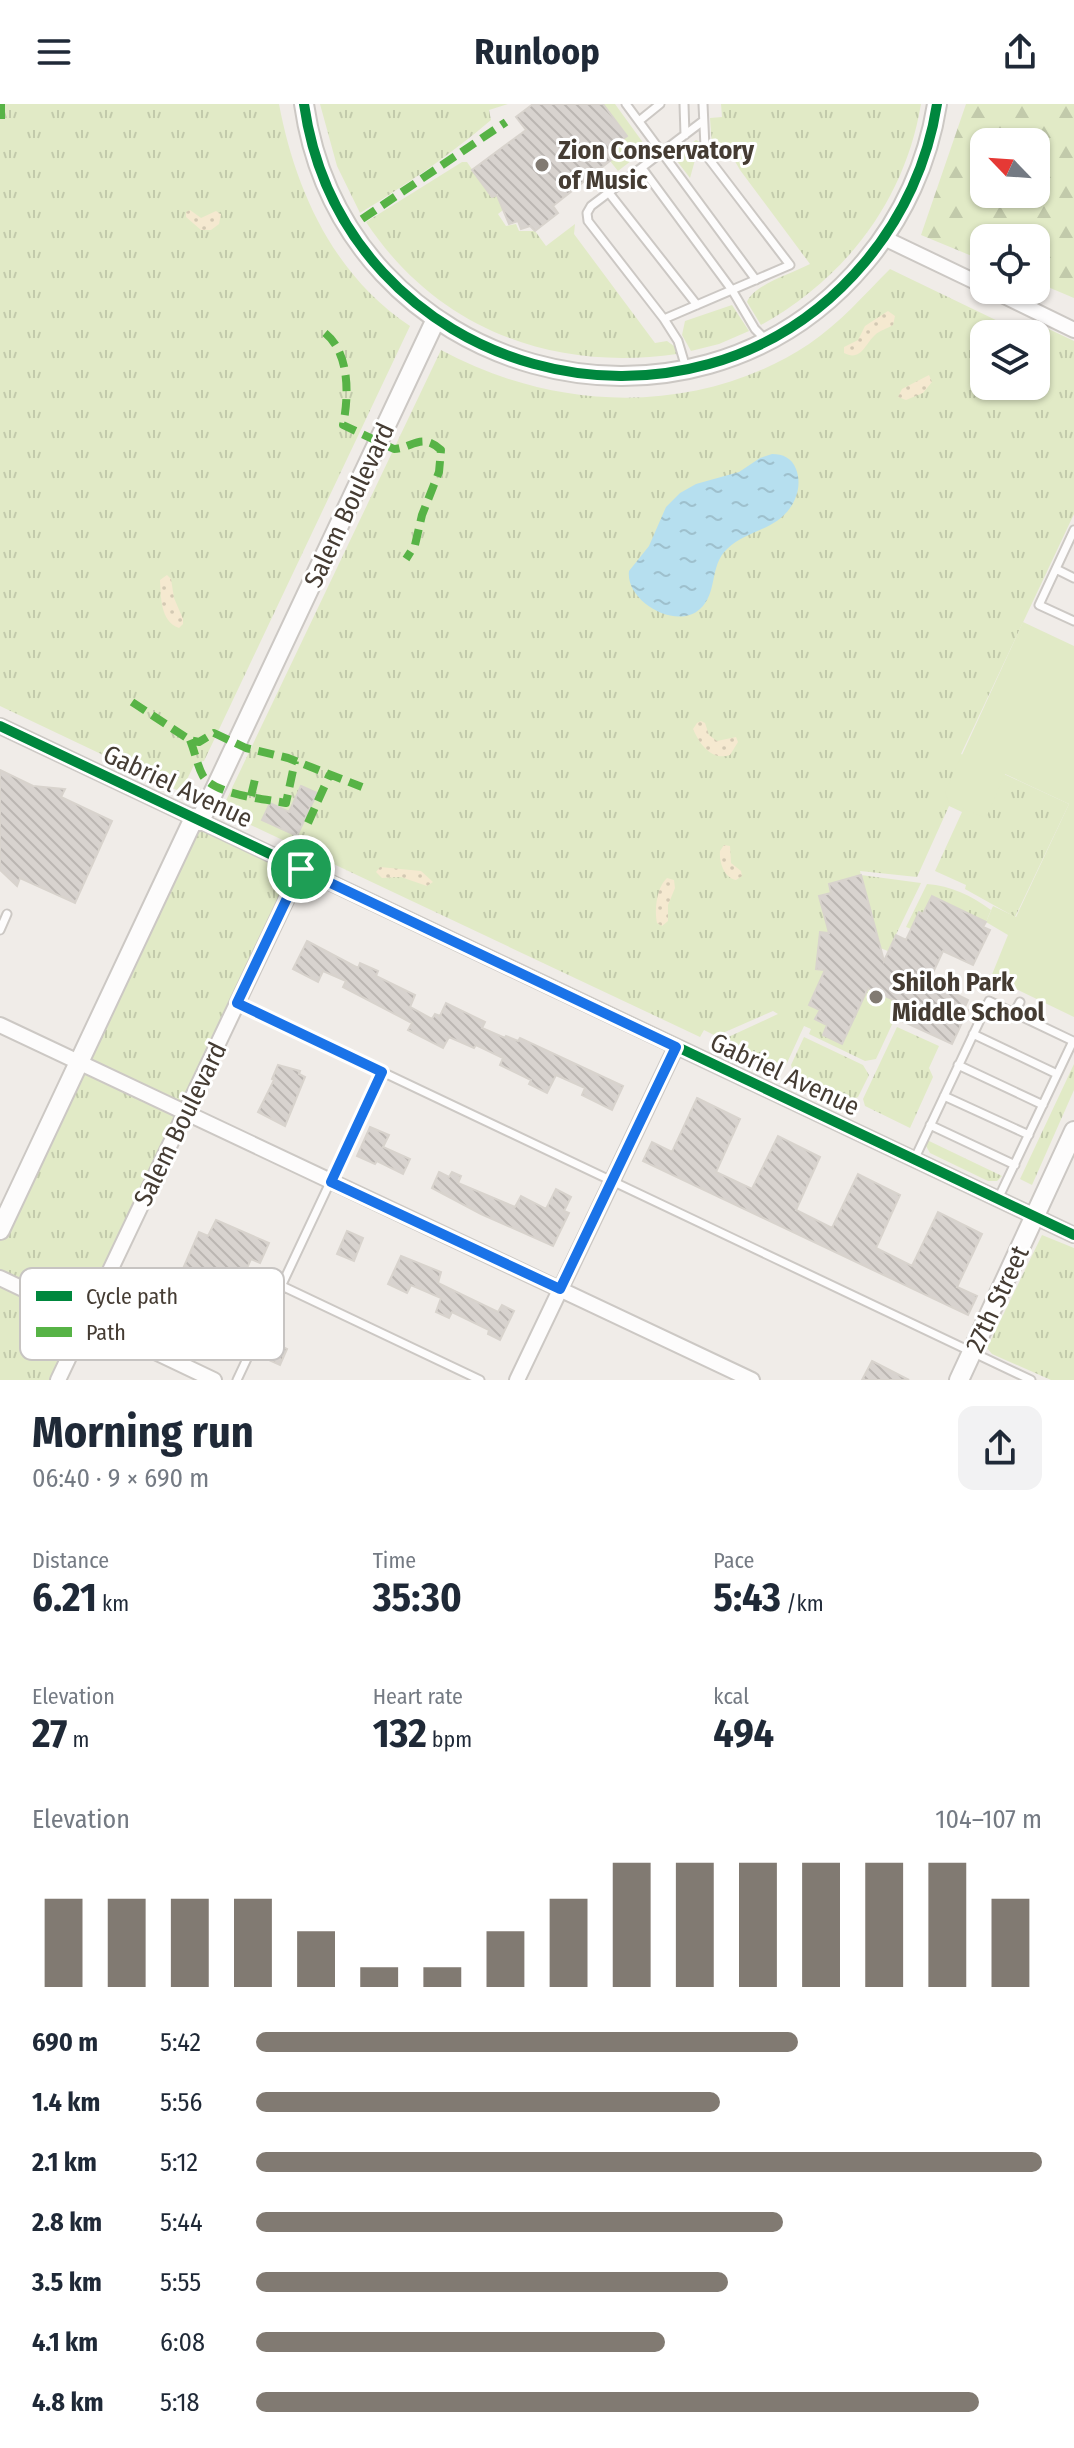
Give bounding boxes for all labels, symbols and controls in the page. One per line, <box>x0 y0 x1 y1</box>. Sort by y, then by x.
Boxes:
icon: menu <box>32 30 76 74</box>
text: Runloop <box>474 30 600 74</box>
icon: share <box>998 30 1042 74</box>
north arrow <box>970 128 1050 208</box>
map controls <box>970 128 1050 400</box>
place label: Zion Conservatory of Music <box>558 135 755 196</box>
marker: Zion Conservatory of Music <box>533 156 551 174</box>
button: locate <box>970 224 1050 304</box>
button: layers <box>970 320 1050 400</box>
street label: Salem Boulevard <box>298 418 401 593</box>
street label: Gabriel Avenue <box>98 738 257 835</box>
pin <box>267 835 335 903</box>
icon: arrive <box>279 847 323 891</box>
place label: Shiloh Park Middle School <box>892 967 1046 1028</box>
marker: Shiloh Park Middle School <box>867 988 885 1006</box>
street label: Gabriel Avenue <box>705 1026 864 1123</box>
street label: Salem Boulevard <box>127 1037 233 1211</box>
street label: 27th Street <box>959 1241 1036 1357</box>
legend <box>20 1268 284 1360</box>
text: Cycle path <box>86 1283 178 1310</box>
text: Path <box>86 1319 126 1346</box>
text: Morning run <box>32 1406 254 1459</box>
button: share <box>958 1406 1042 1490</box>
text: 06:40 · 9 × 690 m <box>32 1463 209 1494</box>
text: Distance <box>32 1547 109 1574</box>
text: Time <box>373 1547 416 1574</box>
text: Pace <box>713 1547 754 1574</box>
text: 6.21 <box>32 1574 97 1622</box>
text: 35:30 <box>373 1574 462 1622</box>
text: 5:43 <box>713 1574 781 1622</box>
text: km <box>97 1590 129 1617</box>
text: /km <box>781 1590 824 1617</box>
text: Elevation <box>32 1683 115 1710</box>
text: Heart rate <box>373 1683 463 1710</box>
text: kcal <box>713 1683 749 1710</box>
text: 27 <box>32 1710 67 1758</box>
text: 132 <box>373 1710 427 1758</box>
text: 494 <box>713 1710 774 1758</box>
text: m <box>67 1726 89 1753</box>
text: bpm <box>427 1726 472 1753</box>
text: Elevation <box>32 1804 130 1835</box>
text: 104–107 m <box>935 1804 1042 1835</box>
text: 690 m <box>32 2027 98 2058</box>
text: 5:42 <box>160 2027 201 2058</box>
text: 1.4 km <box>32 2087 100 2118</box>
text: 5:56 <box>160 2087 202 2118</box>
text: 2.1 km <box>32 2147 97 2178</box>
text: 5:12 <box>160 2147 198 2178</box>
text: 2.8 km <box>32 2207 102 2238</box>
text: 5:44 <box>160 2207 202 2238</box>
text: 3.5 km <box>32 2267 102 2298</box>
text: 5:55 <box>160 2267 201 2298</box>
text: 4.1 km <box>32 2327 98 2358</box>
text: 6:08 <box>160 2327 205 2358</box>
text: 4.8 km <box>32 2387 104 2418</box>
text: 5:18 <box>160 2387 200 2418</box>

